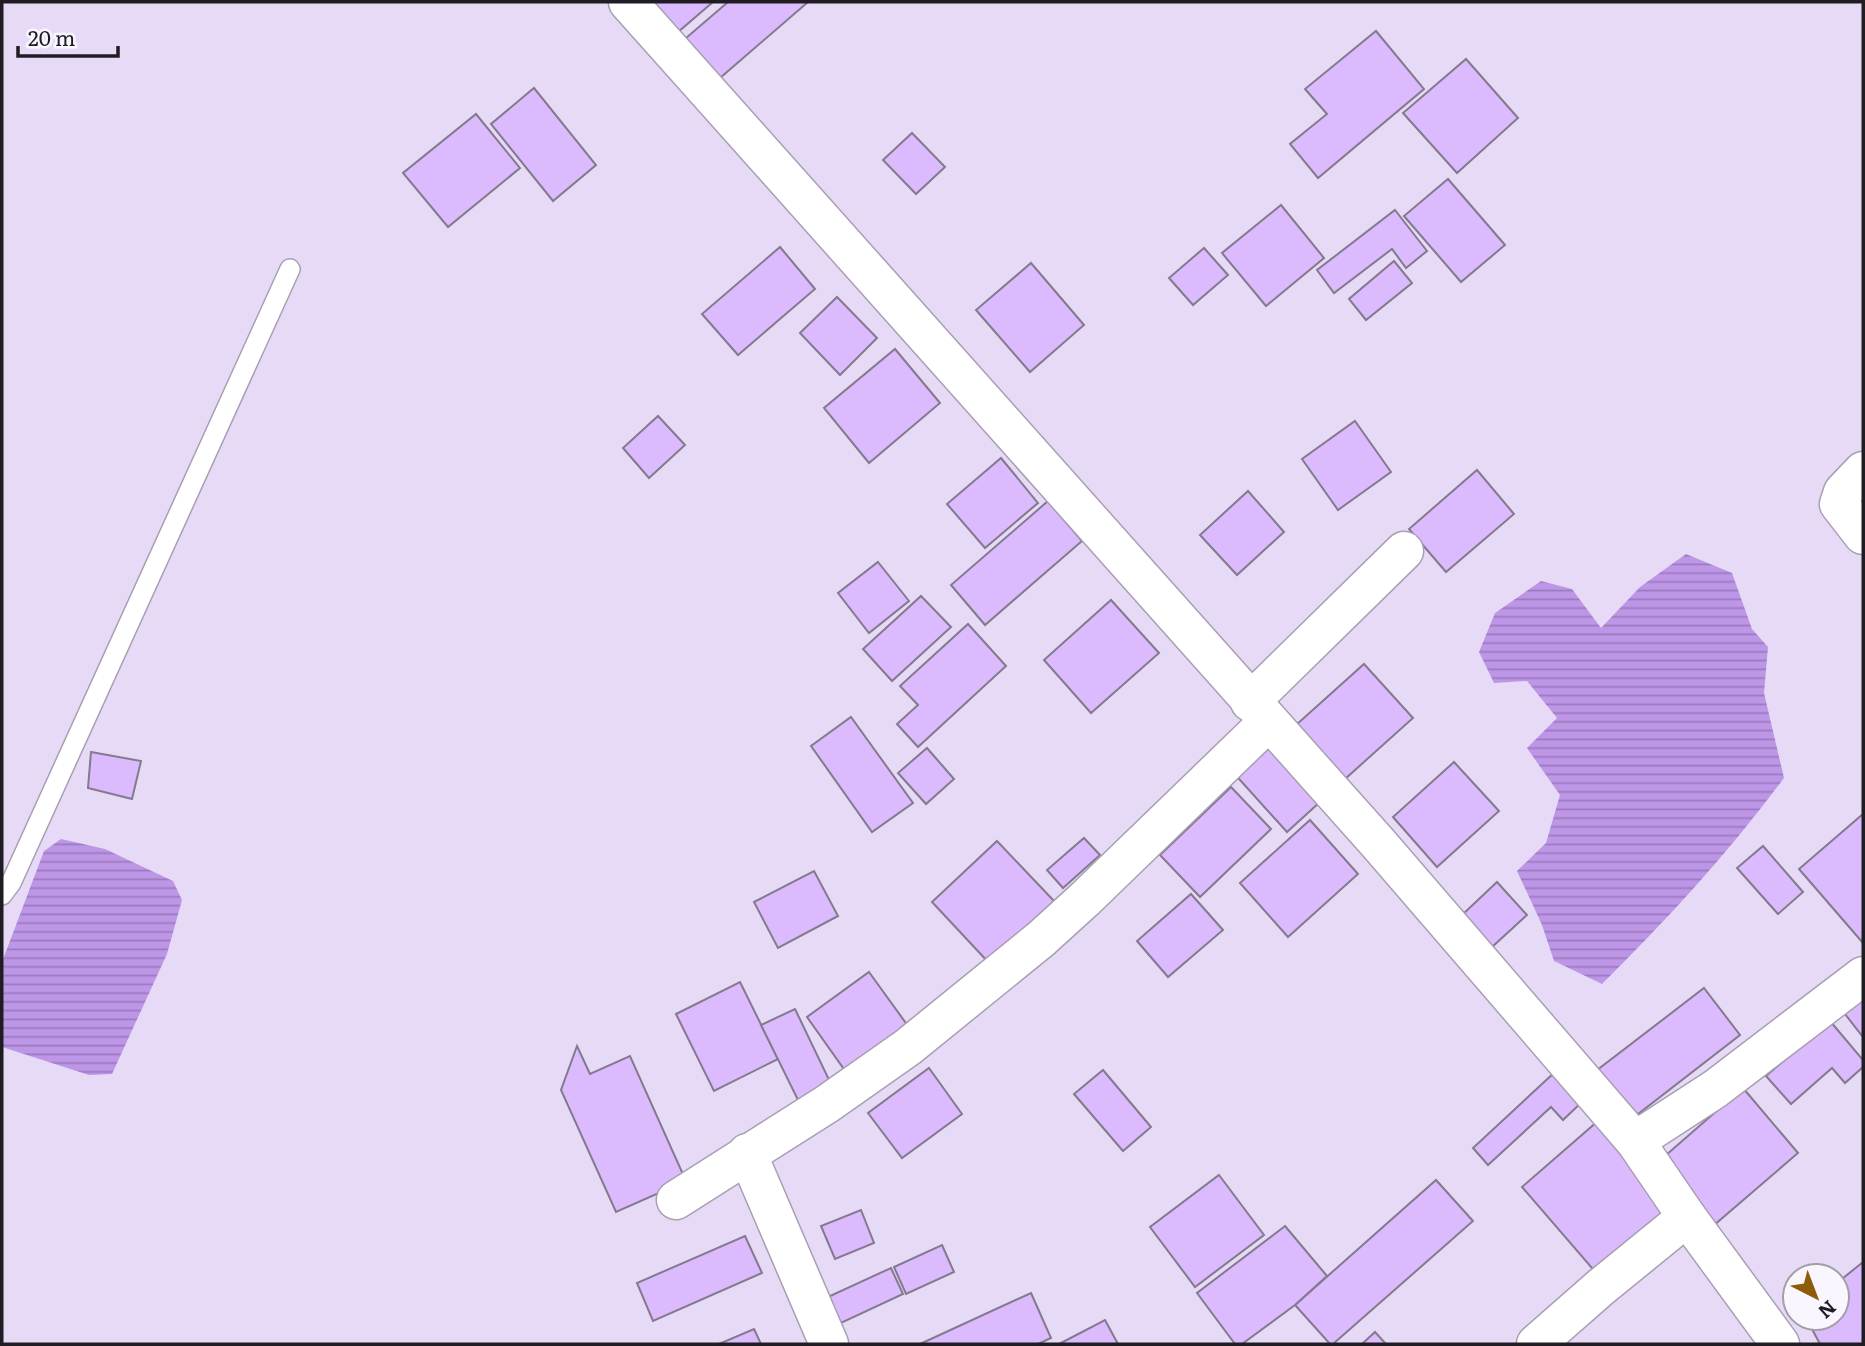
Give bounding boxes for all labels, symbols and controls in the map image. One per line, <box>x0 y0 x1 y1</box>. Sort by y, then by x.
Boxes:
scale bar <box>18 14 117 58</box>
text: 20 m <box>28 21 75 52</box>
north arrow <box>1781 1262 1851 1332</box>
text: N <box>1813 1295 1843 1326</box>

